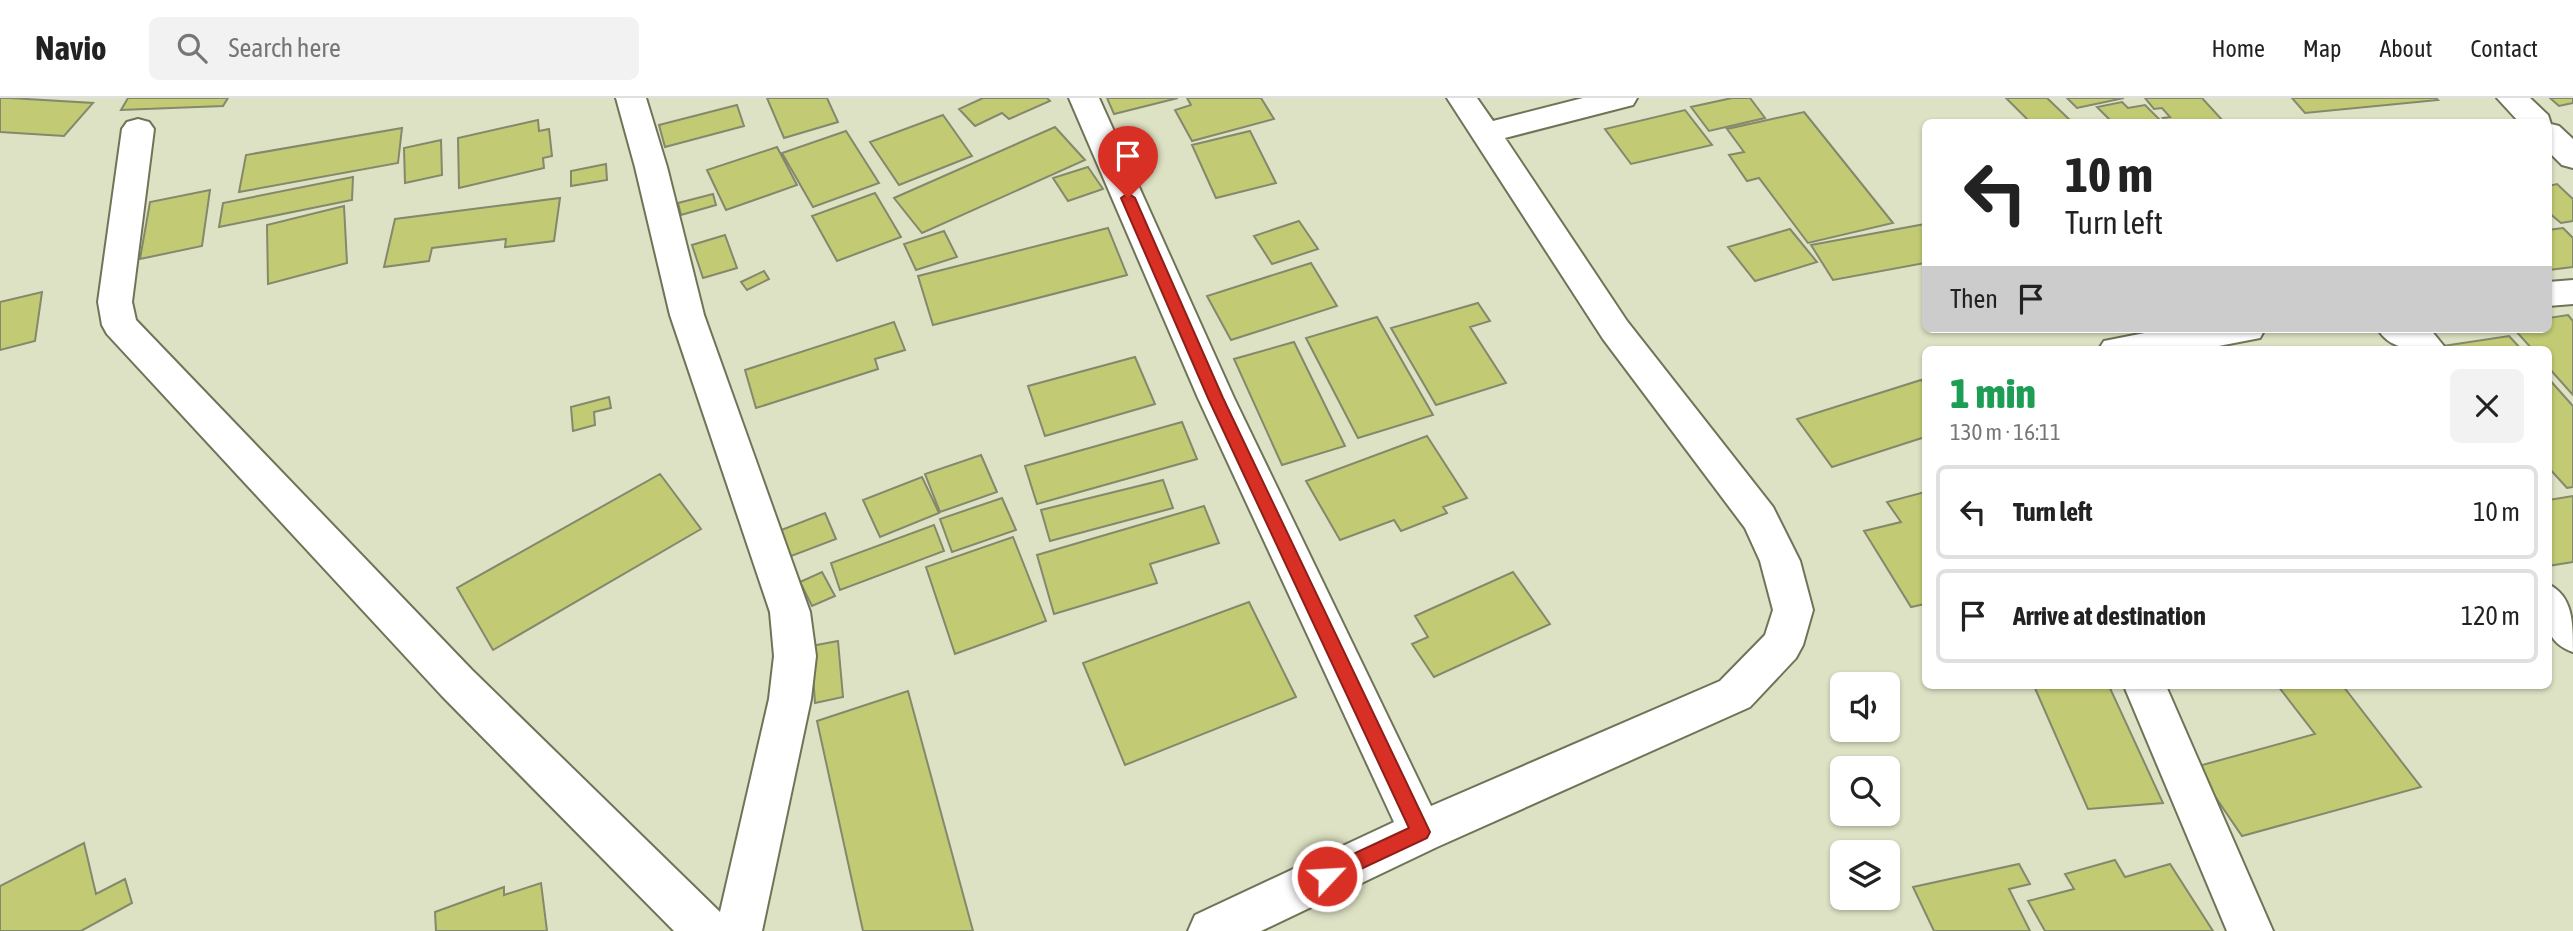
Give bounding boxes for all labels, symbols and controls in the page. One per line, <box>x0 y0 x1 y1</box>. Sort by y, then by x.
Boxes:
search box <box>149 17 639 80</box>
text: Navio <box>35 29 107 67</box>
icon: search <box>173 29 211 67</box>
text: Search here <box>229 33 341 63</box>
text: Home <box>2211 35 2265 62</box>
text: Map <box>2303 35 2341 62</box>
text: About <box>2379 35 2432 62</box>
text: Contact <box>2470 35 2538 62</box>
pin <box>1098 126 1158 198</box>
icon: arrive <box>1109 137 1147 175</box>
text: 10 m <box>2065 146 2153 202</box>
icon: left <box>1950 147 2041 238</box>
text: Turn left <box>2065 204 2163 241</box>
icon: arrive <box>2012 280 2050 318</box>
text: Then <box>1950 284 1998 314</box>
text: 1 min <box>1950 369 2036 417</box>
button: close <box>2450 369 2524 443</box>
text: 130 m · 16:11 <box>1950 419 2061 445</box>
icon: left <box>1954 493 1992 531</box>
text: Turn left <box>2013 497 2093 527</box>
text: 10 m <box>2473 497 2520 527</box>
icon: arrive <box>1954 597 1992 635</box>
text: Arrive at destination <box>2013 601 2206 631</box>
text: 120 m <box>2461 601 2520 631</box>
map controls <box>1830 672 1900 910</box>
button: sound <box>1830 672 1900 742</box>
button: search <box>1830 756 1900 826</box>
position arrow <box>1290 839 1364 913</box>
button: layers <box>1830 840 1900 910</box>

